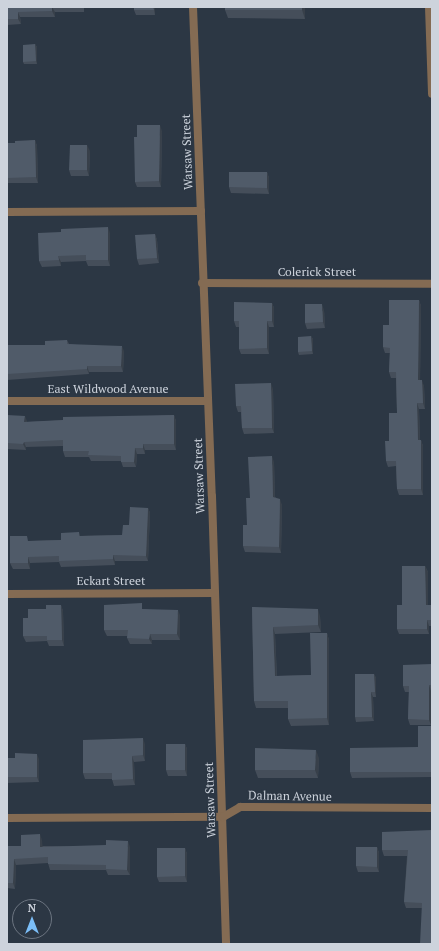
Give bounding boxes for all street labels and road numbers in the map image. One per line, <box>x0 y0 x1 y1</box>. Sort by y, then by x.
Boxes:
street label: Warsaw Street <box>178 114 196 190</box>
street label: Colerick Street <box>278 265 356 279</box>
street label: East Wildwood Avenue <box>47 382 169 396</box>
street label: Warsaw Street <box>190 438 208 514</box>
street label: Eckart Street <box>77 574 145 588</box>
street label: Warsaw Street <box>201 762 219 838</box>
street label: Dalman Avenue <box>248 788 332 804</box>

